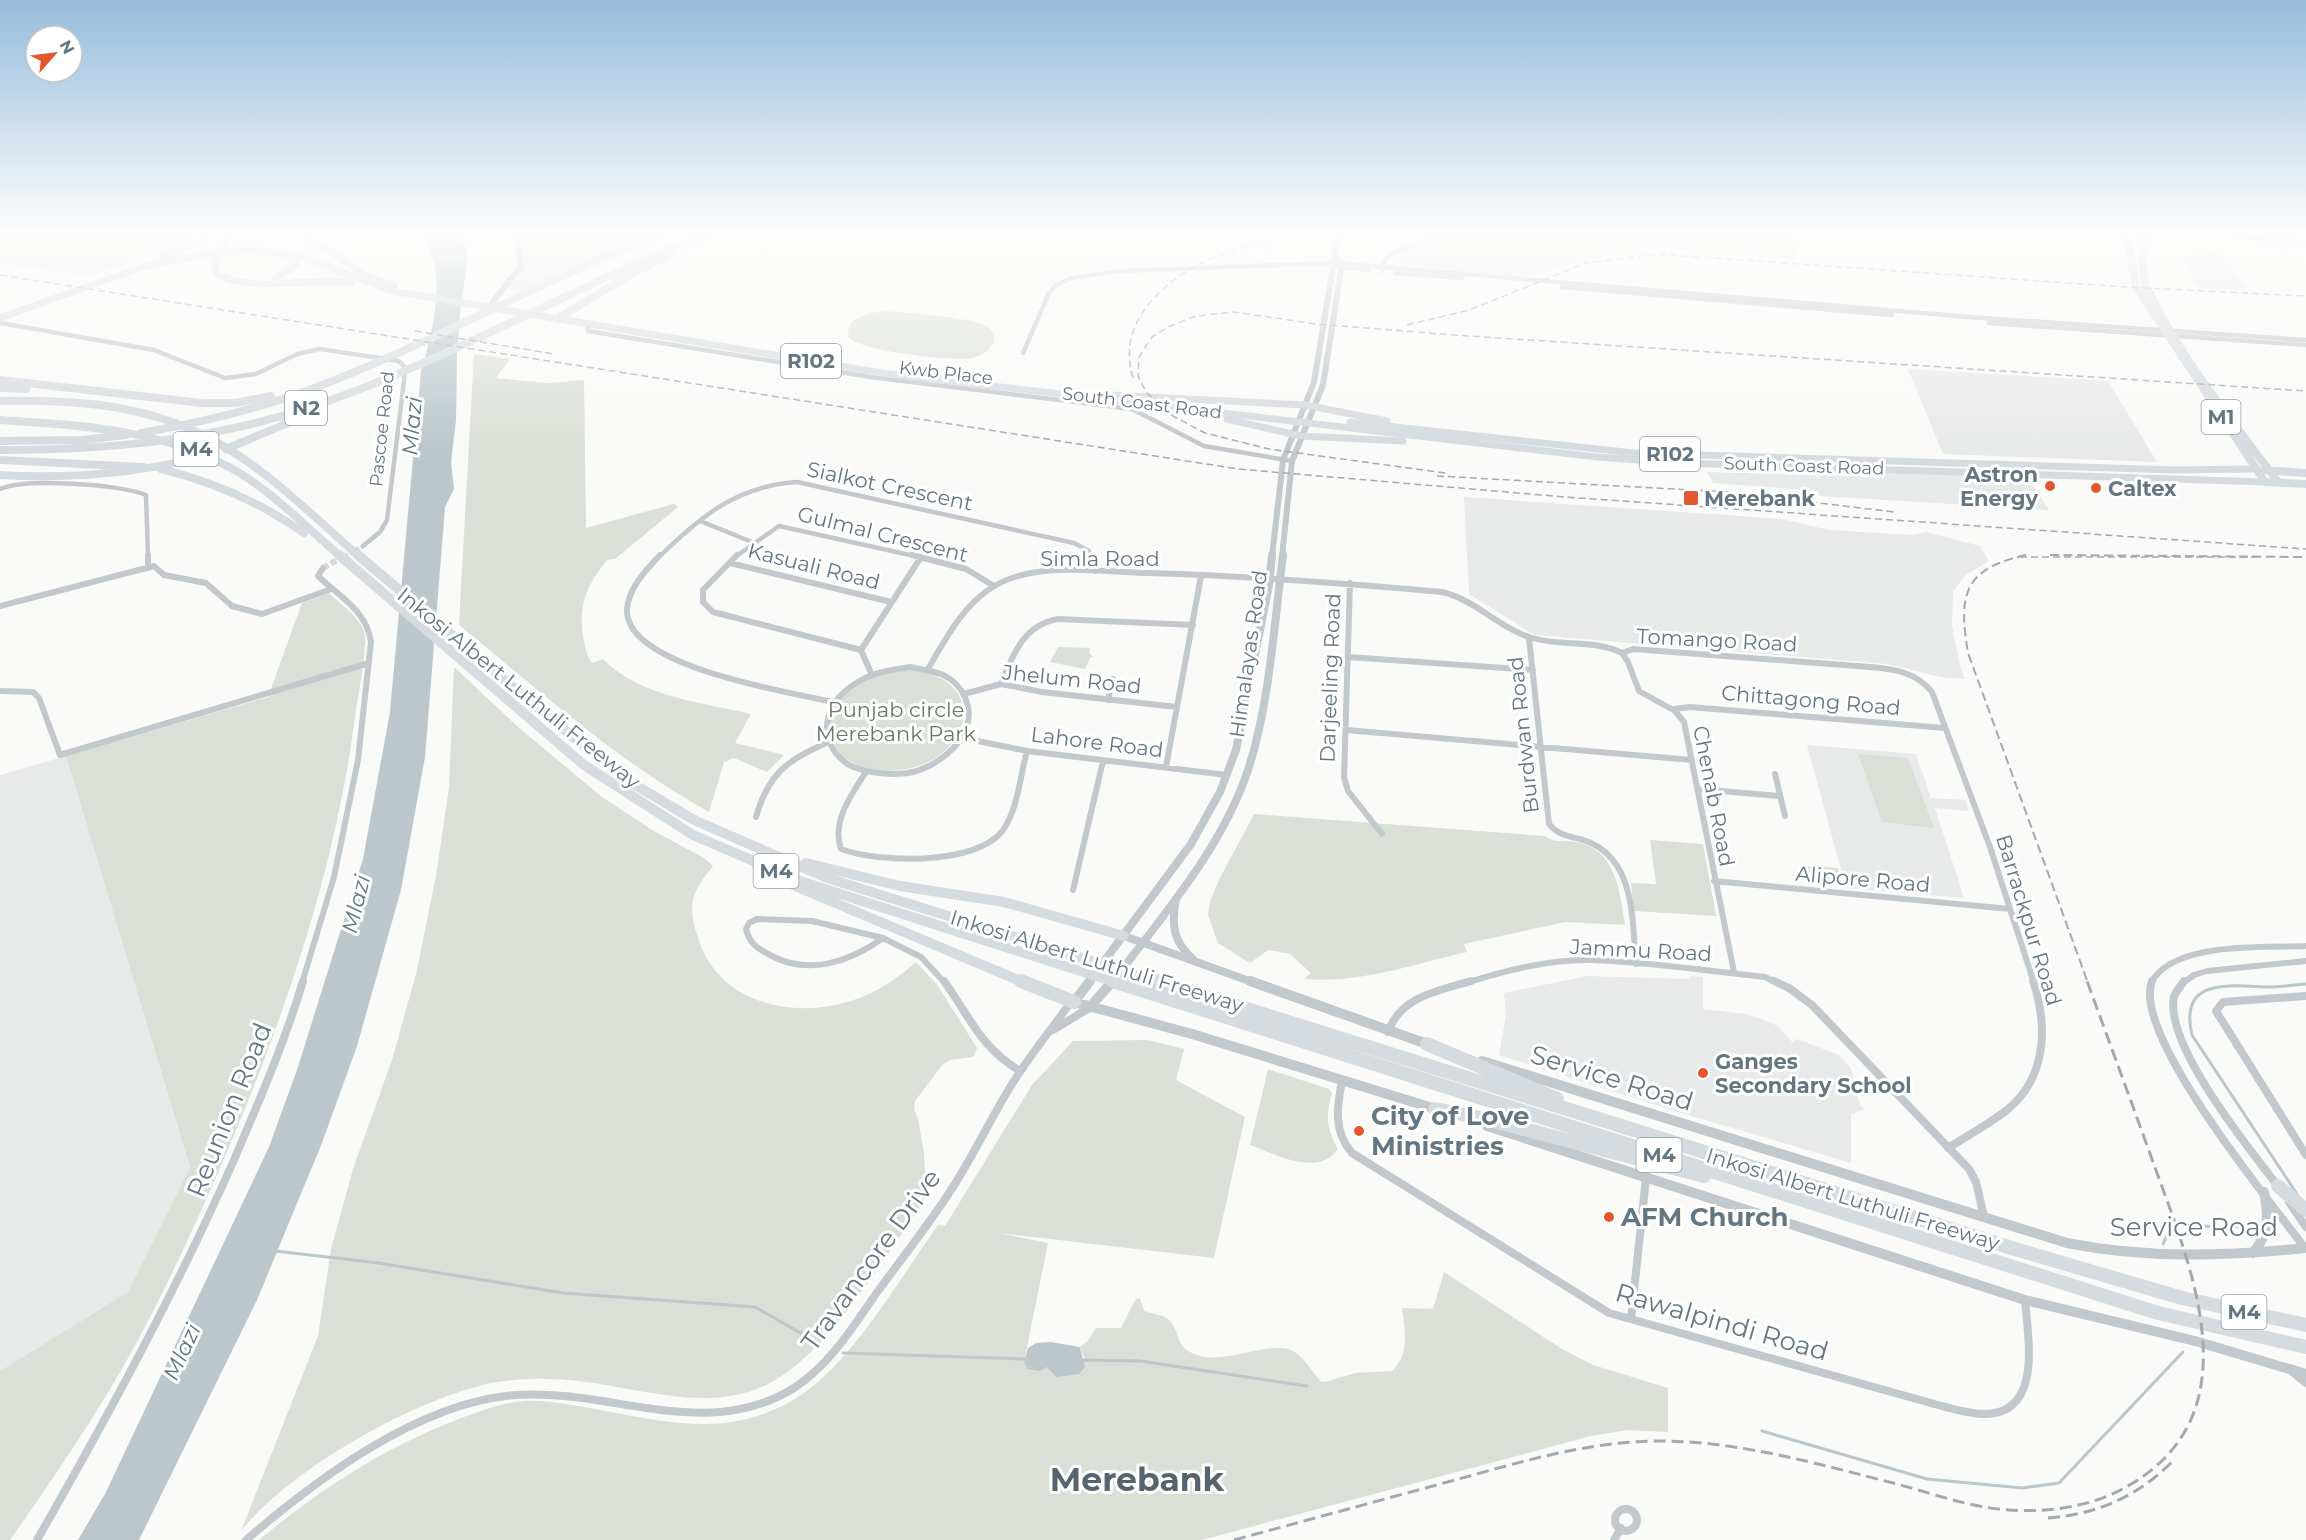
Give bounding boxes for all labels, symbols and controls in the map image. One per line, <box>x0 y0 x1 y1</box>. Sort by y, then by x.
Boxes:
north arrow <box>24 24 84 84</box>
text: N <box>55 37 78 57</box>
road number: R102 <box>781 344 841 378</box>
street label: Kwb Place <box>898 356 994 390</box>
street label: Pascoe Road <box>365 370 399 488</box>
street label: South Coast Road <box>1061 382 1223 424</box>
road number: N2 <box>285 391 327 425</box>
water label: Mlazi <box>396 395 428 457</box>
road number: M1 <box>2202 400 2240 434</box>
road number: M4 <box>174 432 218 466</box>
road number: R102 <box>1640 437 1700 471</box>
street label: South Coast Road <box>1723 452 1885 480</box>
street label: Sialkot Crescent <box>805 456 975 516</box>
place label: Astron Energy <box>1960 462 2038 511</box>
place label: Caltex <box>2108 476 2177 501</box>
marker: Astron Energy <box>2043 479 2057 493</box>
marker: Caltex <box>2089 481 2103 495</box>
place label: Merebank <box>1704 486 1815 511</box>
marker: Merebank <box>1682 489 1700 507</box>
street label: Gulmal Crescent <box>795 501 971 567</box>
street label: Kasuali Road <box>745 537 883 595</box>
street label: Simla Road <box>1040 546 1160 571</box>
street label: Himalayas Road <box>1224 569 1272 739</box>
street label: Inkosi Albert Luthuli Freeway <box>392 582 646 794</box>
street label: Darjeeling Road <box>1315 593 1345 763</box>
street label: Tomango Road <box>1636 623 1798 657</box>
street label: Burdwan Road <box>1502 655 1544 815</box>
street label: Jhelum Road <box>1000 659 1143 699</box>
street label: Chittagong Road <box>1720 680 1902 720</box>
park label: Punjab circle Merebank Park <box>816 697 977 746</box>
street label: Lahore Road <box>1029 721 1165 763</box>
street label: Chenab Road <box>1688 723 1740 869</box>
street label: Barrackpur Road <box>1991 831 2067 1009</box>
road number: M4 <box>754 854 798 888</box>
street label: Alipore Road <box>1795 861 1931 897</box>
water label: Mlazi <box>336 872 376 936</box>
street label: Inkosi Albert Luthuli Freeway <box>947 904 1247 1018</box>
street label: Jammu Road <box>1568 934 1713 966</box>
street label: Reunion Road <box>179 1018 279 1202</box>
street label: Service Road <box>1527 1038 1697 1118</box>
place label: Ganges Secondary School <box>1715 1049 1911 1098</box>
marker: Ganges Secondary School <box>1696 1066 1710 1080</box>
place label: City of Love Ministries <box>1371 1100 1530 1162</box>
marker: City of Love Ministries <box>1352 1124 1366 1138</box>
road number: M4 <box>1636 1138 1682 1172</box>
street label: Inkosi Albert Luthuli Freeway <box>1703 1142 2003 1256</box>
street label: Travancore Drive <box>794 1163 948 1357</box>
place label: AFM Church <box>1620 1201 1789 1233</box>
marker: AFM Church <box>1602 1210 1616 1224</box>
street label: Service Road <box>2110 1211 2278 1243</box>
street label: Rawalpindi Road <box>1612 1276 1832 1368</box>
road number: M4 <box>2222 1295 2266 1329</box>
water label: Mlazi <box>157 1319 207 1384</box>
district label: Merebank <box>1050 1459 1225 1499</box>

